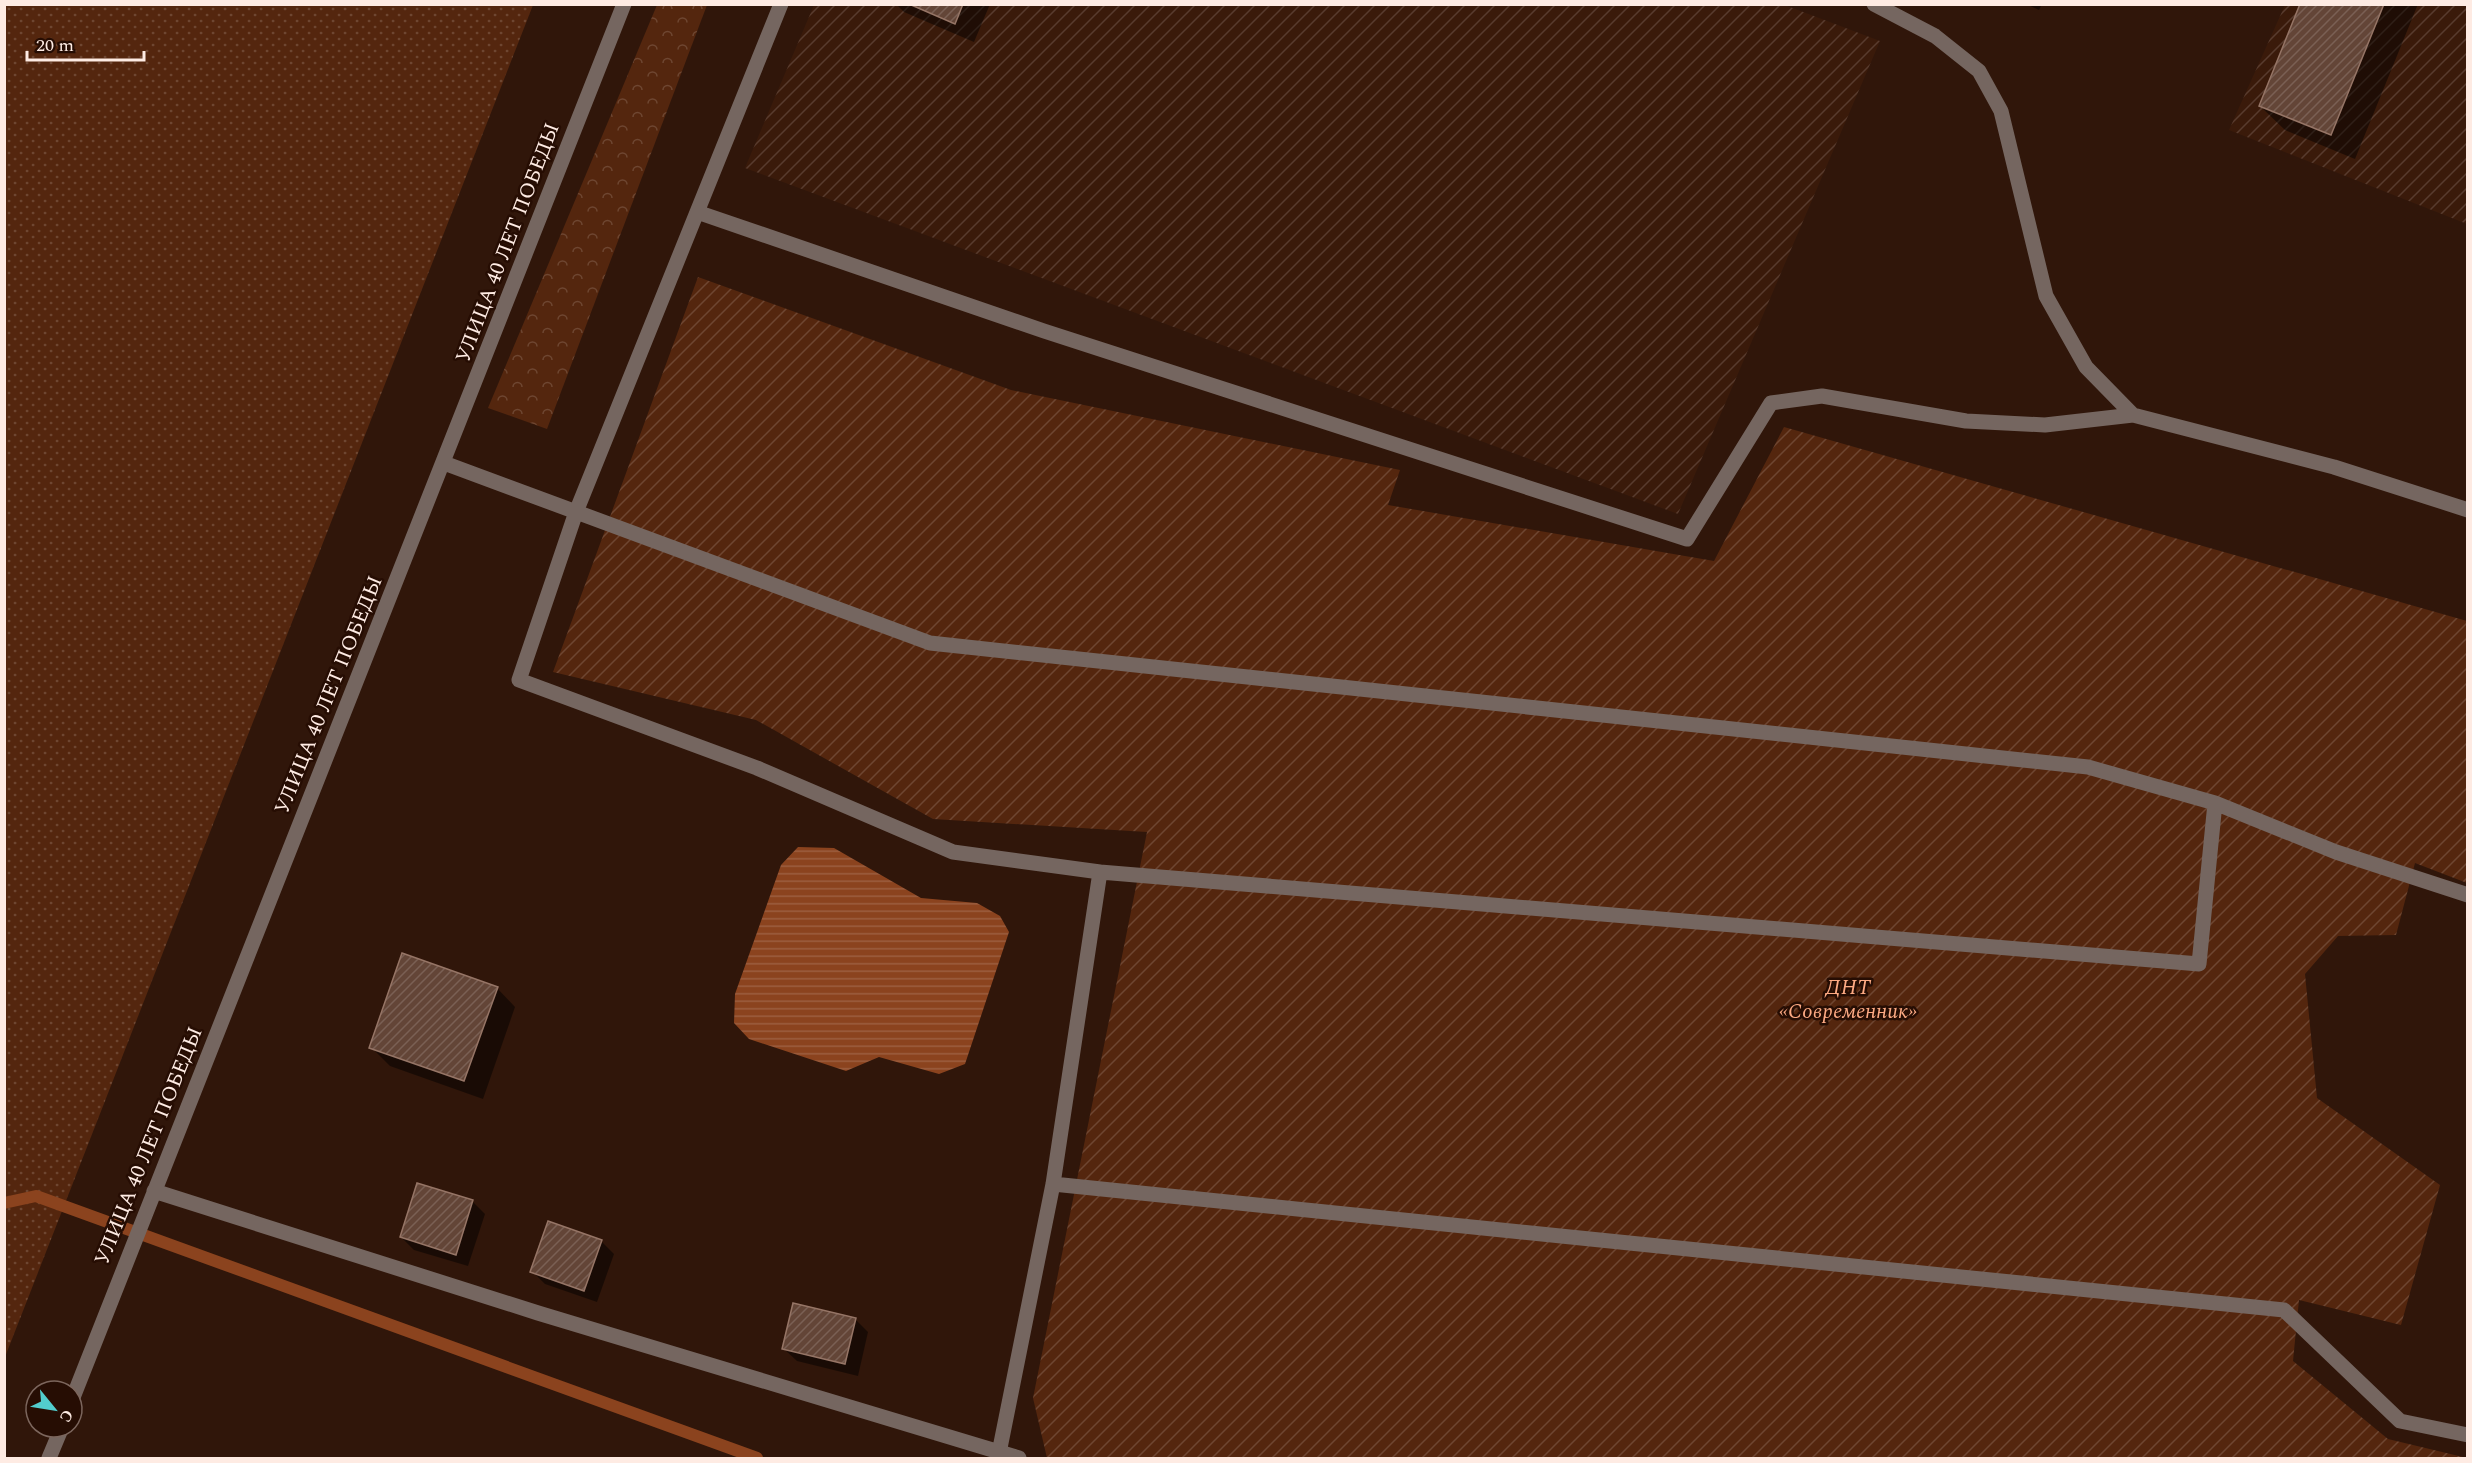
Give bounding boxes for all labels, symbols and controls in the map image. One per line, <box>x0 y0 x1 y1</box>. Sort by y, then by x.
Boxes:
scale bar <box>27 24 144 62</box>
text: 20 m <box>36 32 74 59</box>
street label: УЛИЦА 40 ЛЕТ ПОБЕДЫ <box>447 118 569 368</box>
street label: УЛИЦА 40 ЛЕТ ПОБЕДЫ <box>266 571 392 819</box>
park label: ДНТ «Современник» <box>1779 972 1917 1028</box>
street label: УЛИЦА 40 ЛЕТ ПОБЕДЫ <box>86 1022 212 1270</box>
north arrow <box>24 1379 84 1439</box>
text: С <box>53 1405 79 1427</box>

